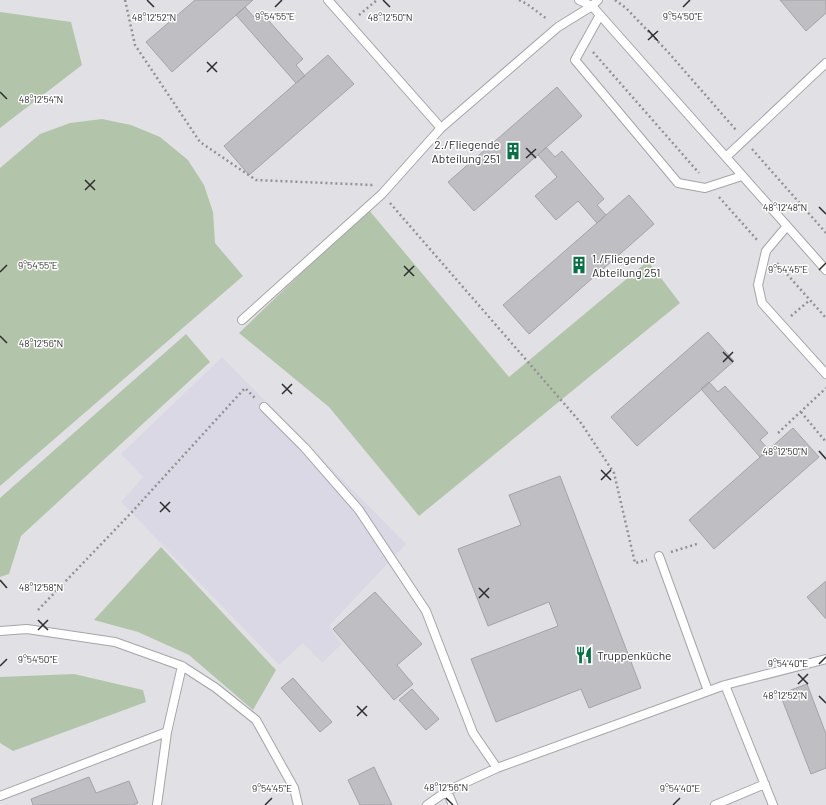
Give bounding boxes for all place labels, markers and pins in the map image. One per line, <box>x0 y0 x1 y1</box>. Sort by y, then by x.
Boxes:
place label: 2./Fliegende Abteilung 251 <box>432 137 500 165</box>
building icon: 2./Fliegende Abteilung 251 <box>503 141 523 161</box>
place label: 1./Fliegende Abteilung 251 <box>592 251 660 279</box>
building icon: 1./Fliegende Abteilung 251 <box>569 255 589 275</box>
restaurant icon: Truppenküche <box>574 645 594 665</box>
place label: Truppenküche <box>597 648 672 662</box>

